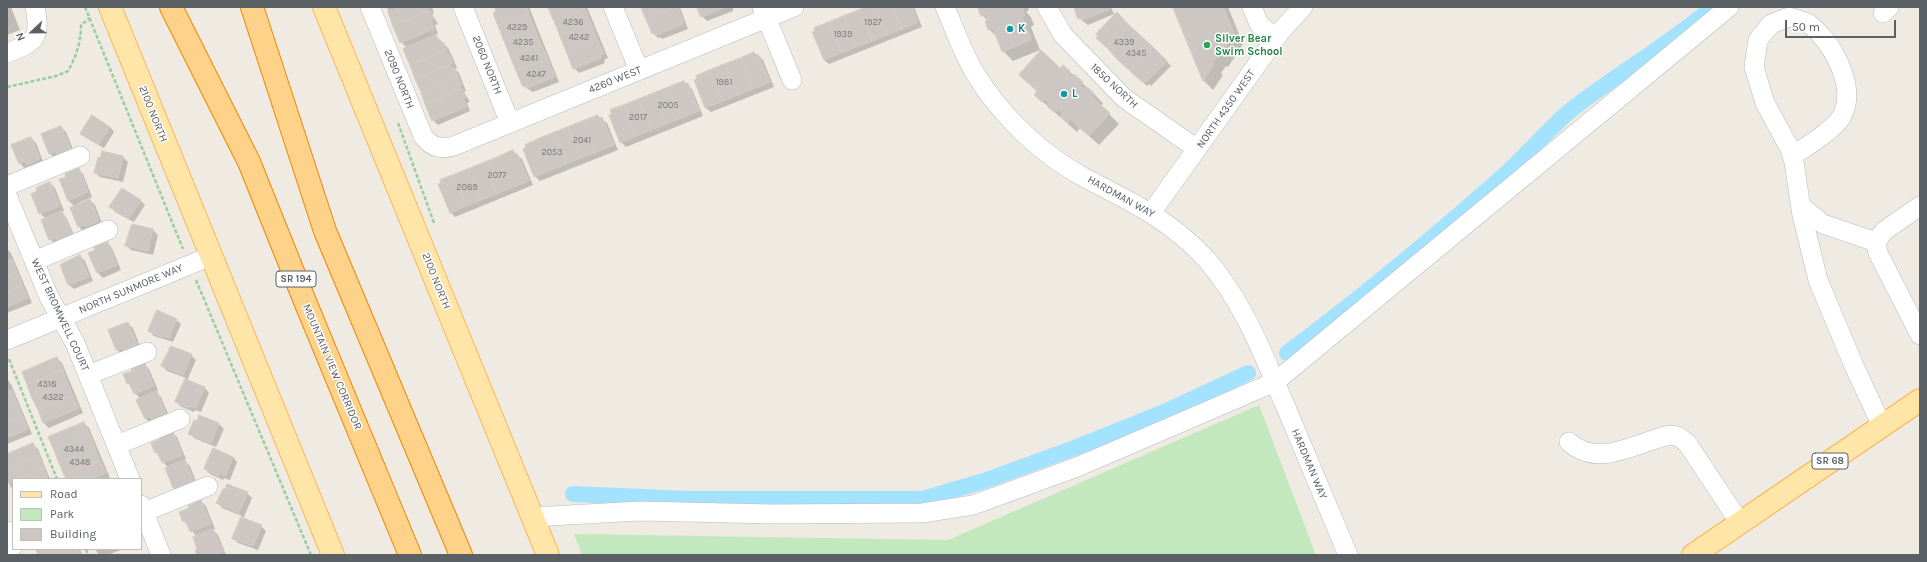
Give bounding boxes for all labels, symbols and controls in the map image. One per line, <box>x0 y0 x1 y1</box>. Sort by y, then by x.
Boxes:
north arrow <box>12 12 52 52</box>
scale bar <box>1787 12 1898 38</box>
house number: 4236 <box>563 17 583 27</box>
house number: 1927 <box>864 17 882 27</box>
text: 50 m <box>1792 20 1820 34</box>
house number: 4229 <box>507 22 527 32</box>
place label: K <box>1018 22 1025 36</box>
marker: K <box>1005 24 1015 34</box>
house number: 1939 <box>834 29 852 39</box>
text: N <box>13 31 28 43</box>
house number: 4242 <box>569 32 589 42</box>
place label: Silver Bear Swim School <box>1215 32 1283 58</box>
street label: 2060 NORTH <box>469 34 505 96</box>
house number: 4235 <box>513 37 533 47</box>
house number: 4339 <box>1114 37 1134 47</box>
marker: Silver Bear Swim School <box>1202 40 1212 50</box>
street label: 2090 NORTH <box>381 47 417 111</box>
house number: 4345 <box>1126 48 1146 58</box>
house number: 4241 <box>520 53 538 63</box>
street label: 1850 NORTH <box>1088 61 1140 111</box>
street label: 4260 WEST <box>587 63 643 97</box>
street label: NORTH 4350 WEST <box>1194 67 1258 151</box>
house number: 4247 <box>526 69 546 79</box>
house number: 1981 <box>716 77 732 87</box>
street label: 2100 NORTH <box>136 84 170 144</box>
place label: L <box>1072 87 1077 101</box>
marker: L <box>1059 89 1069 99</box>
house number: 2005 <box>658 100 678 110</box>
house number: 2017 <box>629 112 647 122</box>
house number: 2041 <box>573 135 591 145</box>
house number: 2053 <box>542 147 562 157</box>
house number: 2077 <box>487 170 507 180</box>
street label: HARDMAN WAY <box>1085 173 1157 221</box>
house number: 2089 <box>456 182 478 192</box>
street label: 2100 NORTH <box>419 251 453 311</box>
street label: WEST BROMWELL COURT <box>28 256 92 374</box>
street label: NORTH SUNMORE WAY <box>77 261 185 317</box>
road number: SR 194 <box>276 271 316 287</box>
street label: MOUNTAIN VIEW CORRIDOR <box>300 302 364 432</box>
house number: 4318 <box>38 379 56 389</box>
house number: 4322 <box>43 392 63 402</box>
street label: HARDMAN WAY <box>1288 427 1330 501</box>
house number: 4344 <box>64 444 84 454</box>
road number: SR 68 <box>1812 453 1848 469</box>
house number: 4348 <box>70 457 90 467</box>
legend <box>12 478 142 550</box>
text: Road <box>50 487 78 501</box>
text: Park <box>50 507 74 521</box>
text: Building <box>50 527 96 541</box>

